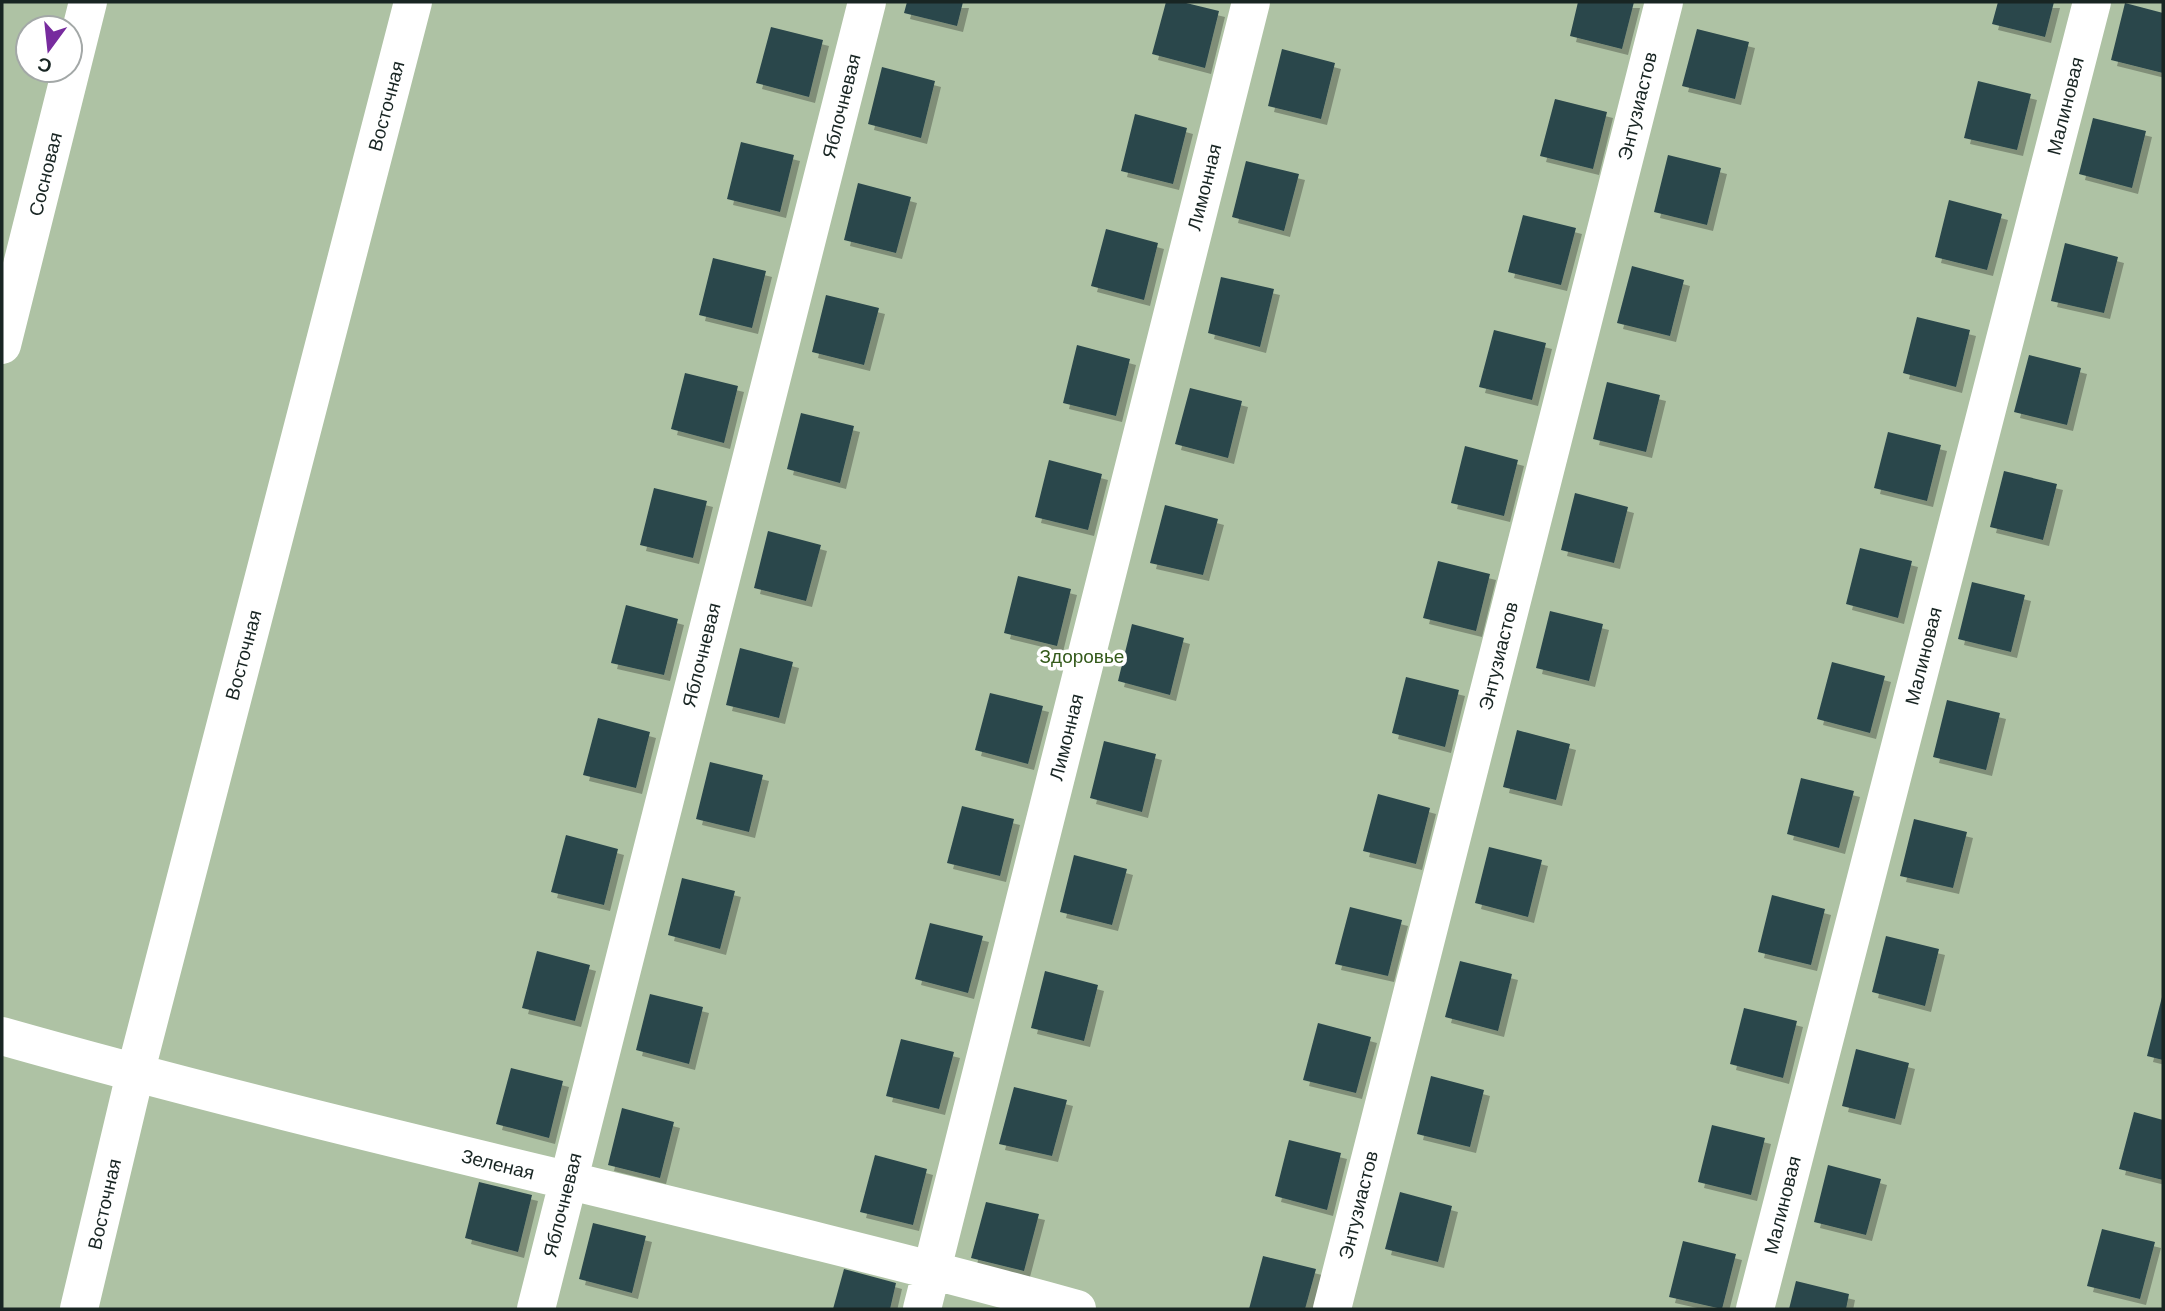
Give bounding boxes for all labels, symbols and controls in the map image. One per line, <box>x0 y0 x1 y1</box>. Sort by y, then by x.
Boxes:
north arrow <box>14 14 84 84</box>
street label: Энтузиастов <box>1613 49 1662 163</box>
street label: Яблочневая <box>817 51 866 161</box>
text: С <box>35 52 54 78</box>
street label: Малиновая <box>2042 55 2089 157</box>
street label: Восточная <box>363 58 410 154</box>
street label: Сосновая <box>24 130 67 218</box>
street label: Лимонная <box>1183 141 1226 233</box>
street label: Энтузиастов <box>1474 599 1523 713</box>
street label: Яблочневая <box>677 600 726 710</box>
street label: Малиновая <box>1900 605 1947 707</box>
street label: Восточная <box>220 607 267 703</box>
park label: Здоровье <box>1040 645 1124 668</box>
street label: Лимонная <box>1045 691 1088 783</box>
street label: Зеленая <box>459 1144 537 1185</box>
street label: Энтузиастов <box>1334 1148 1383 1262</box>
street label: Яблочневая <box>538 1150 587 1260</box>
street label: Малиновая <box>1759 1154 1806 1256</box>
street label: Восточная <box>83 1156 126 1252</box>

